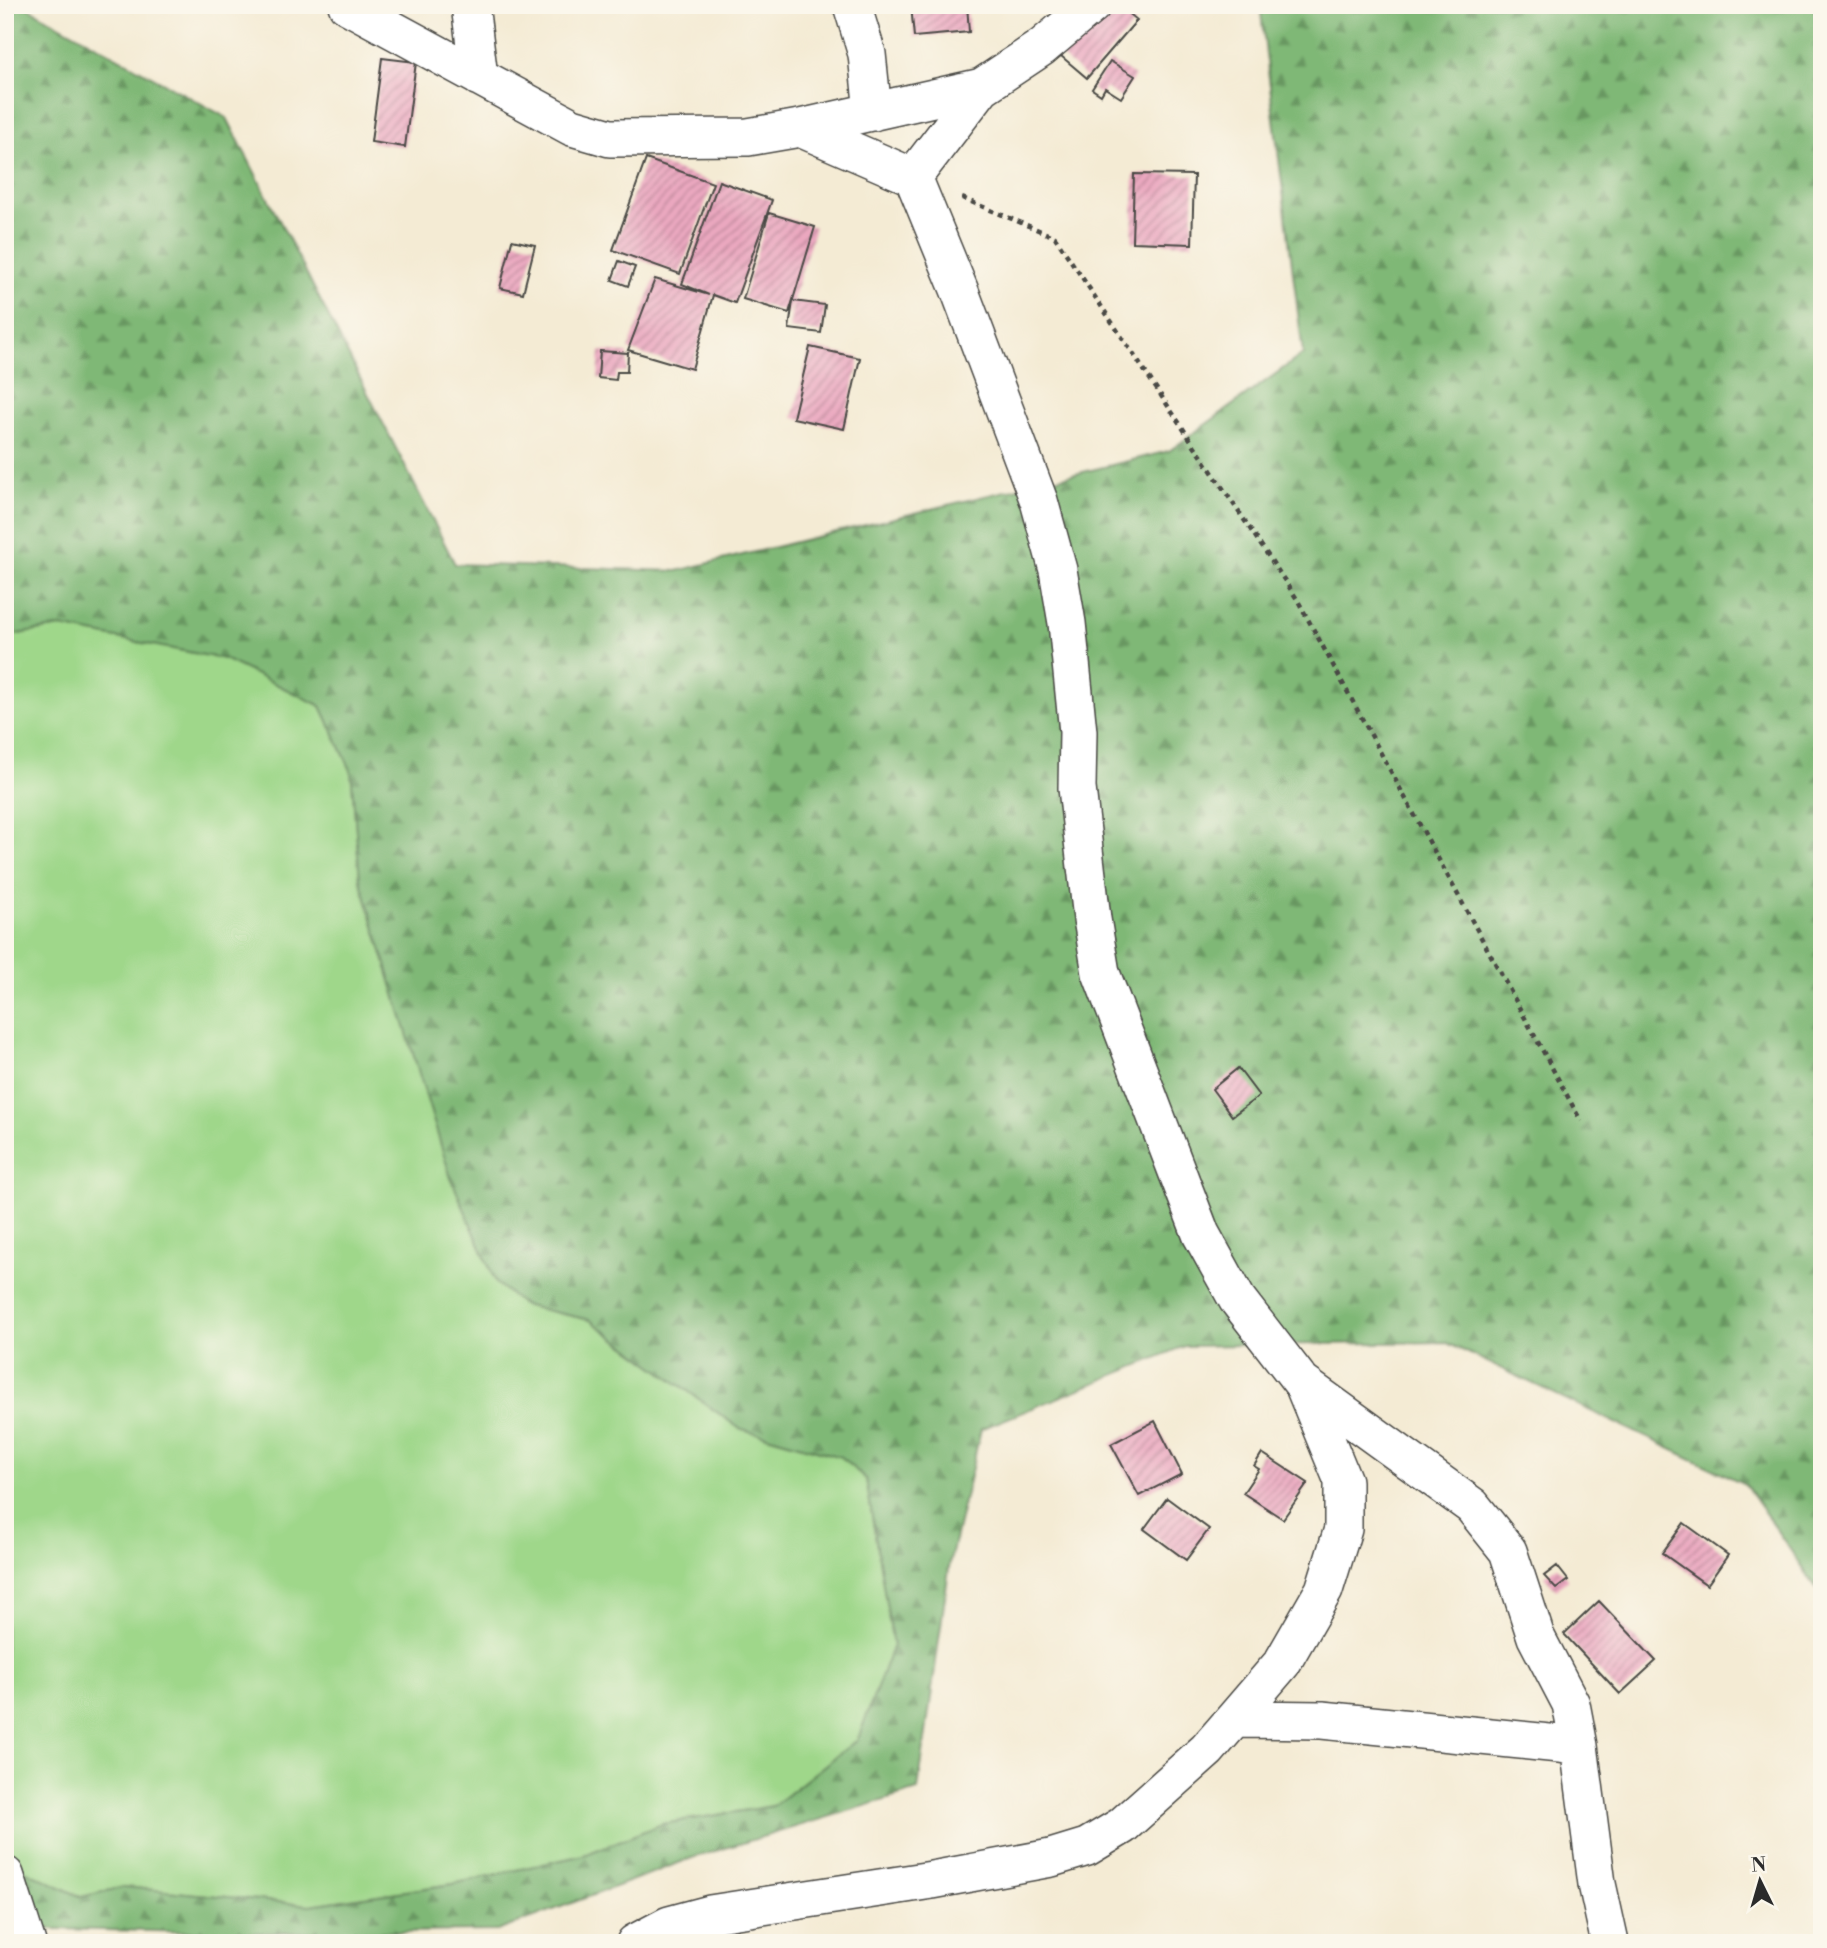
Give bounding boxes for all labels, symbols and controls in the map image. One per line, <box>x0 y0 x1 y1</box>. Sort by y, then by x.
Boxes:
north arrow <box>1726 1846 1796 1916</box>
text: N <box>1750 1852 1767 1878</box>

